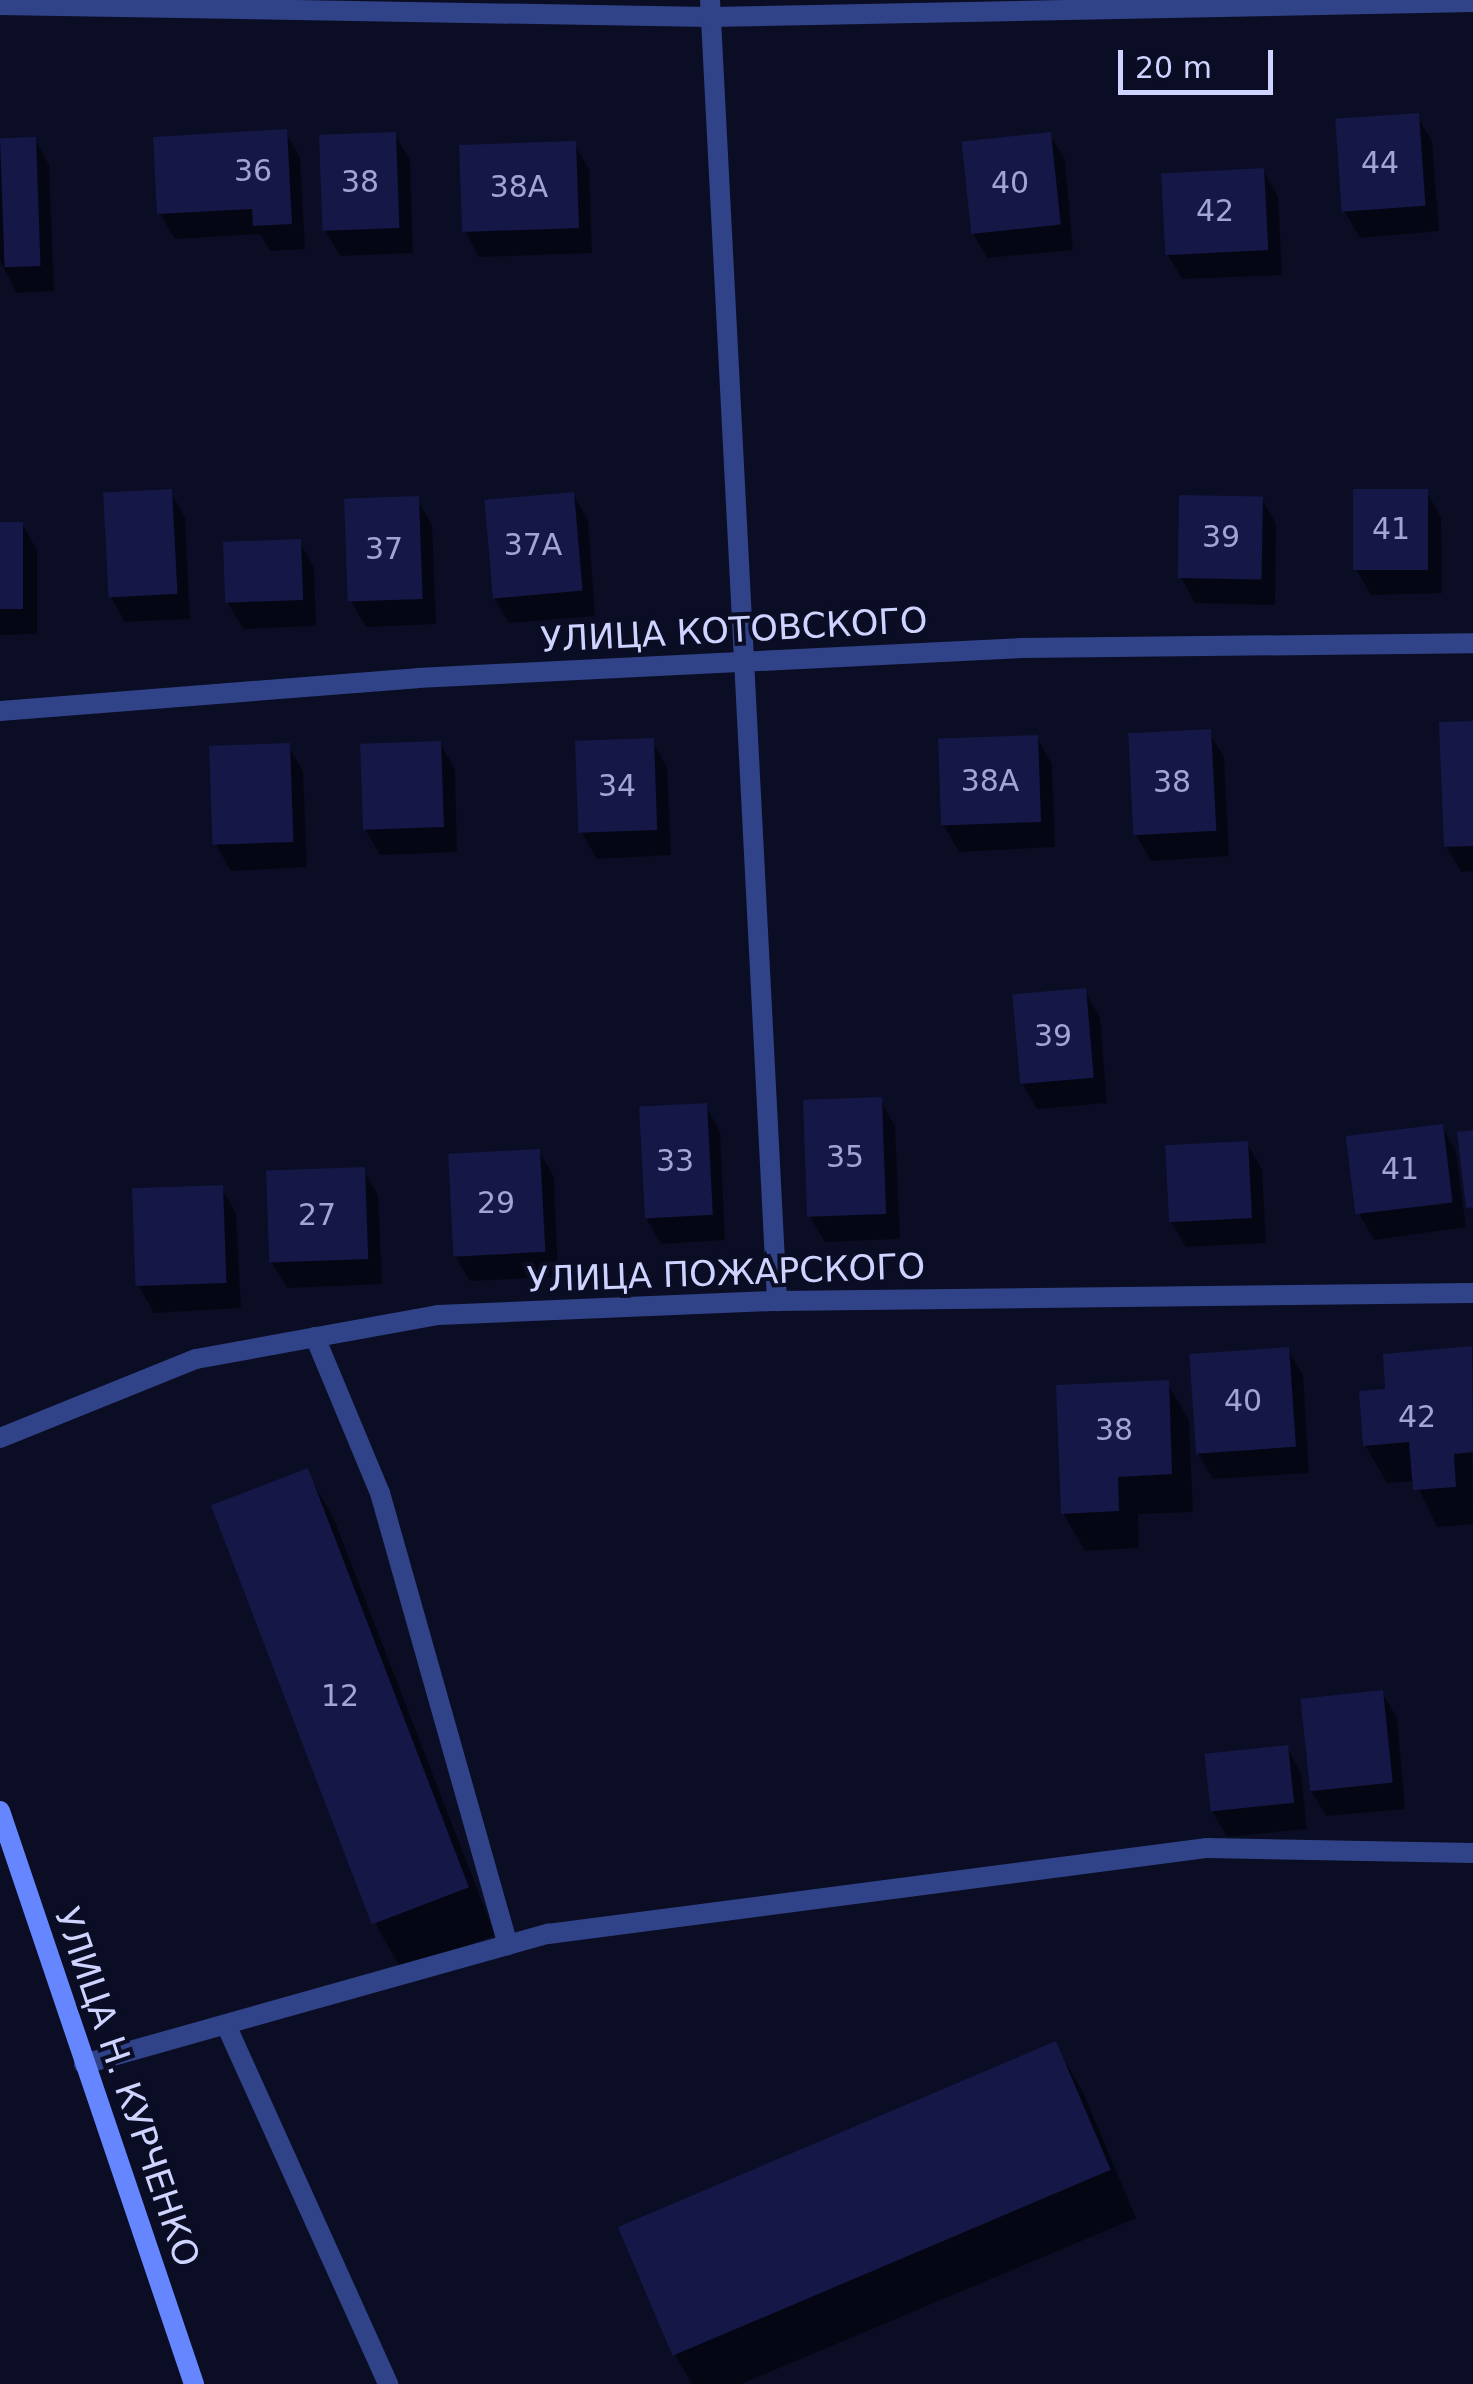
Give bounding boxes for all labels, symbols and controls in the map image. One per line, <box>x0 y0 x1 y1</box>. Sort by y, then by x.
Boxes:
scale bar <box>1123 30 1278 92</box>
text: 20 m <box>1135 50 1212 85</box>
house number: 44 <box>1361 145 1399 181</box>
house number: 36 <box>234 153 272 189</box>
house number: 38 <box>341 164 379 200</box>
house number: 40 <box>991 165 1029 201</box>
house number: 38А <box>490 169 548 205</box>
house number: 42 <box>1196 193 1234 229</box>
house number: 41 <box>1372 511 1410 547</box>
house number: 39 <box>1202 519 1240 555</box>
house number: 37А <box>504 527 562 563</box>
house number: 37 <box>365 531 403 567</box>
street label: УЛИЦА КОТОВСКОГО <box>540 599 928 661</box>
house number: 38А <box>961 763 1019 799</box>
house number: 38 <box>1153 764 1191 800</box>
house number: 34 <box>598 768 636 804</box>
house number: 39 <box>1034 1018 1072 1054</box>
house number: 35 <box>826 1139 864 1175</box>
house number: 33 <box>656 1143 694 1179</box>
house number: 41 <box>1381 1151 1419 1187</box>
house number: 29 <box>477 1185 515 1221</box>
house number: 27 <box>298 1197 336 1233</box>
street label: УЛИЦА ПОЖАРСКОГО <box>526 1245 926 1301</box>
house number: 40 <box>1224 1383 1262 1419</box>
house number: 42 <box>1398 1399 1436 1435</box>
house number: 38 <box>1095 1412 1133 1448</box>
house number: 12 <box>321 1678 359 1714</box>
street label: УЛИЦА Н. КУРЧЕНКО <box>46 1902 208 2272</box>

